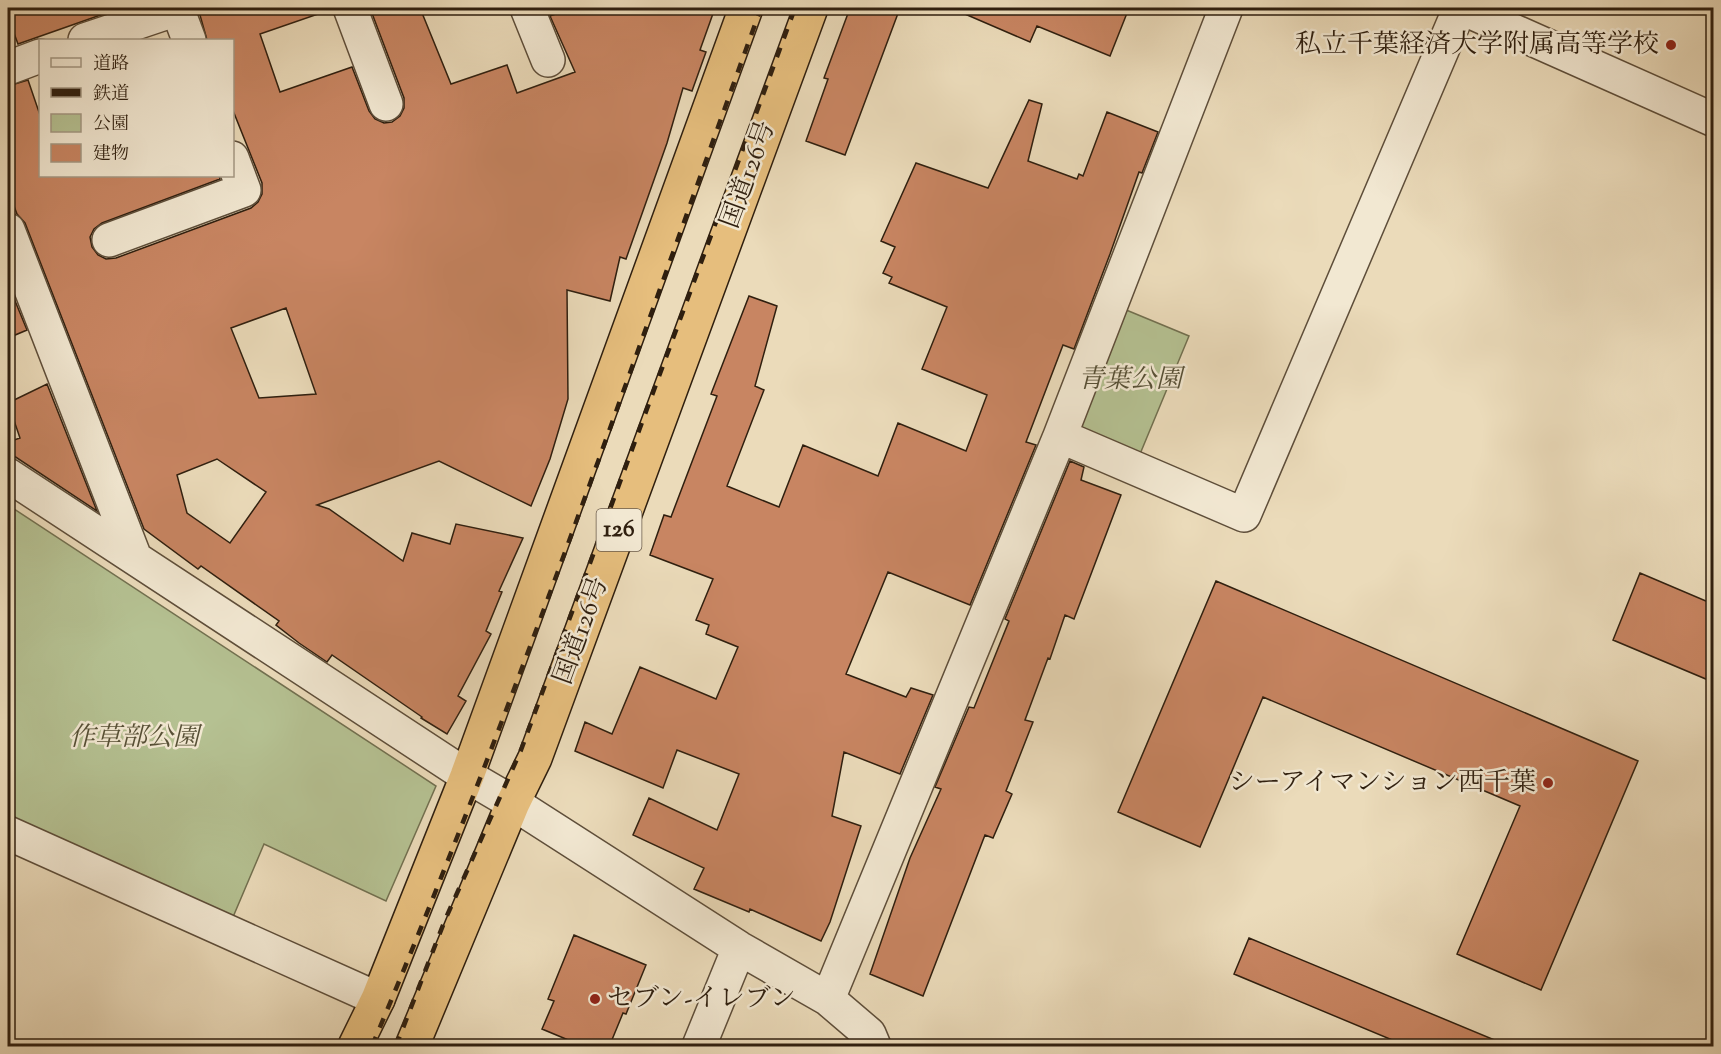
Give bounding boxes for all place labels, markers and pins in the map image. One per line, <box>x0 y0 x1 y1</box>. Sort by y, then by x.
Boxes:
place label: 私立千葉経済大学附属高等学校 <box>1295 27 1659 64</box>
marker: 私立千葉経済大学附属高等学校 <box>1664 38 1678 52</box>
place label: シーアイマンション西千葉 <box>1229 765 1536 802</box>
marker: シーアイマンション西千葉 <box>1541 776 1555 790</box>
place label: セブン-イレブン <box>607 981 796 1018</box>
marker: セブン-イレブン <box>588 992 602 1006</box>

